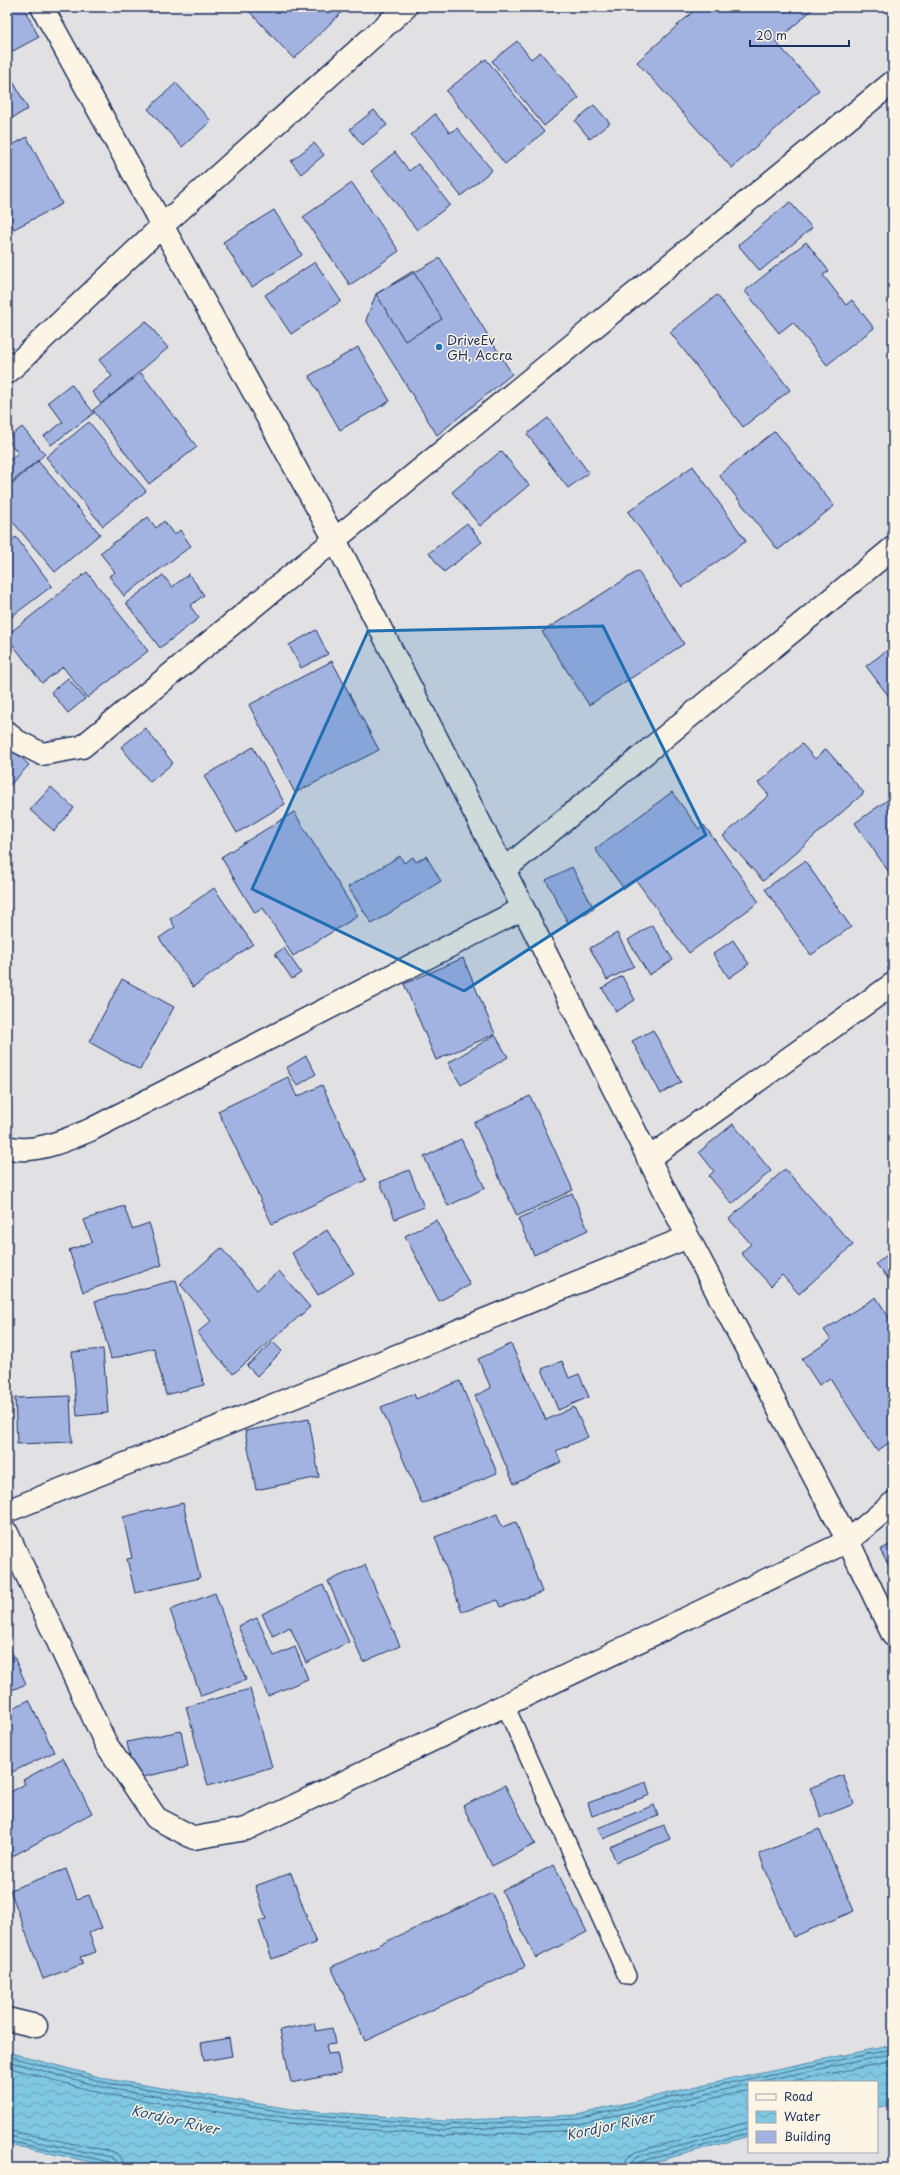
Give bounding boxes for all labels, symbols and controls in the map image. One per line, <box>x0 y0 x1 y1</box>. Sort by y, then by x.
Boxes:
scale bar <box>750 22 849 48</box>
text: 20 m <box>756 26 787 44</box>
place label: DriveEv GH, Accra <box>447 330 514 364</box>
marker: DriveEv GH, Accra <box>434 342 444 352</box>
legend <box>748 2081 878 2153</box>
text: Road <box>784 2087 813 2105</box>
water label: Kordjor River <box>129 2099 222 2140</box>
water label: Kordjor River <box>564 2106 657 2145</box>
text: Water <box>784 2107 821 2125</box>
text: Building <box>784 2127 831 2145</box>

